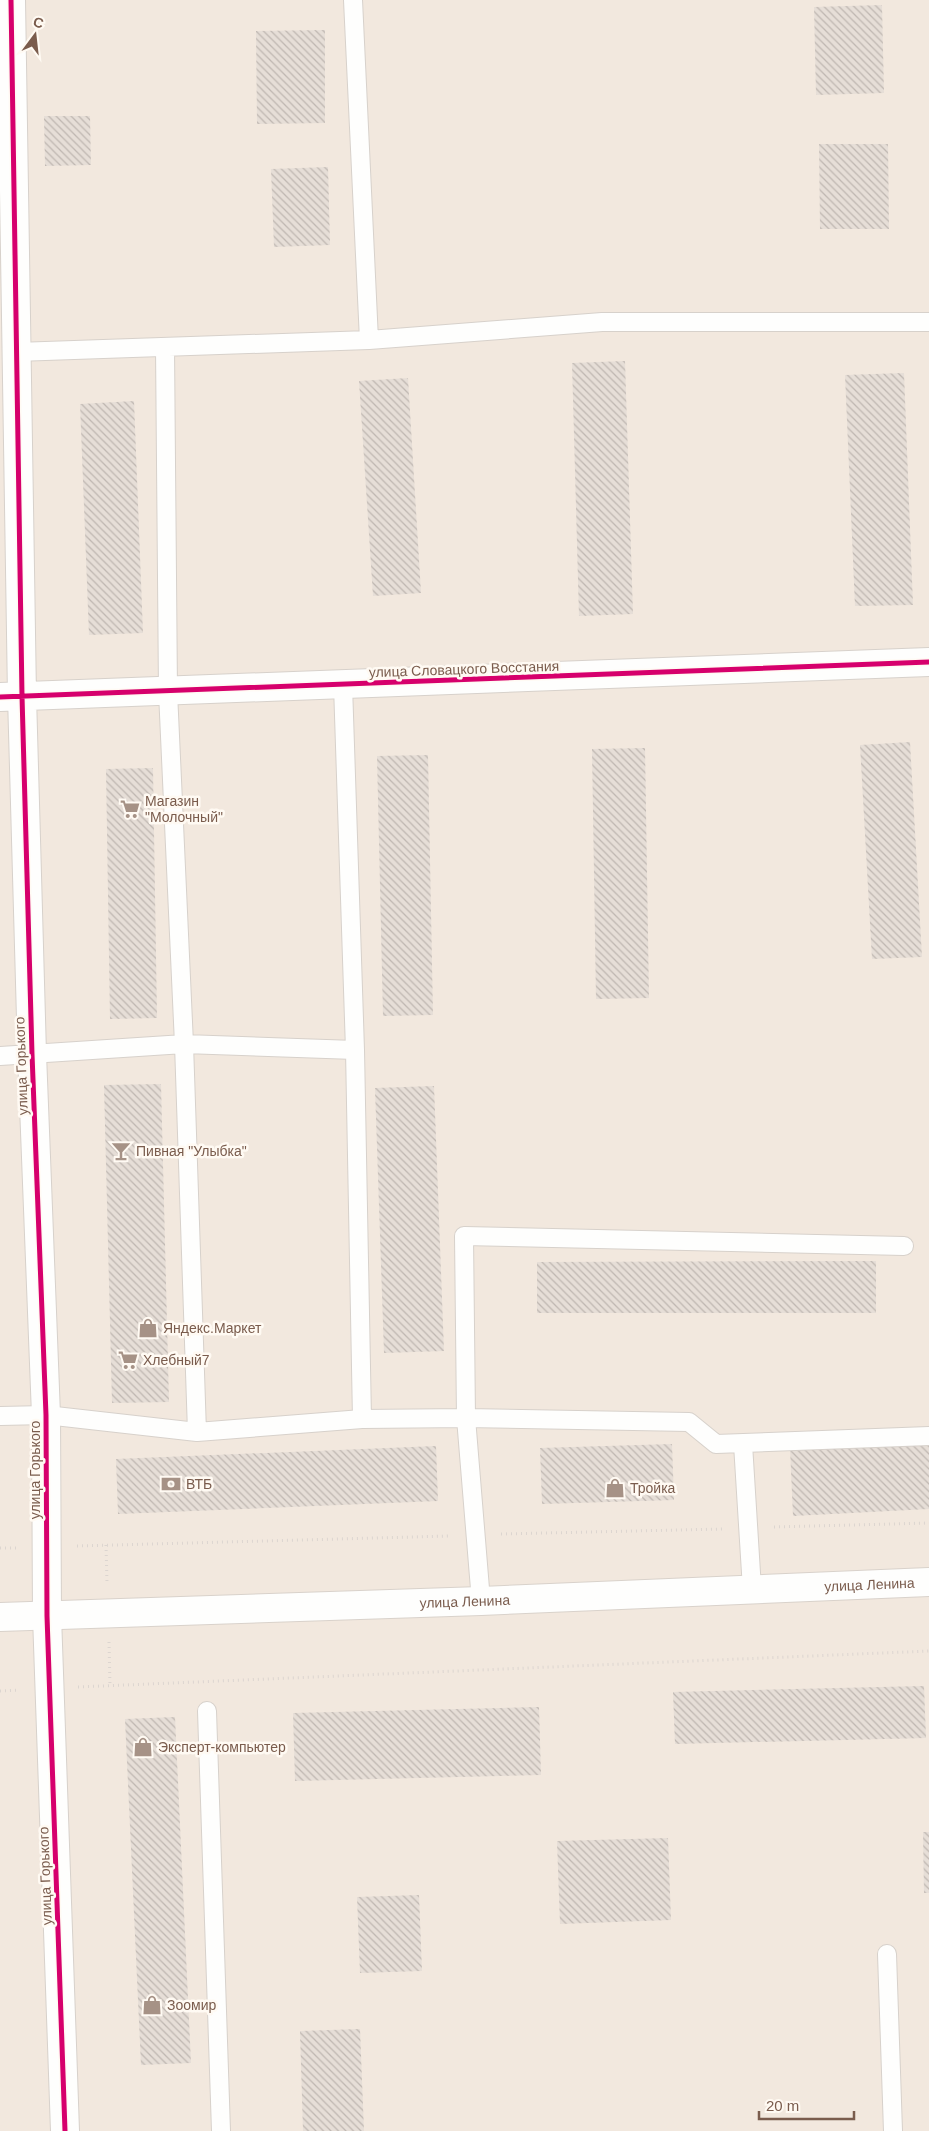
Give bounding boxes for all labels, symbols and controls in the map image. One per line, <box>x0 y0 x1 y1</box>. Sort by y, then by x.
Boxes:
north arrow <box>10 10 60 60</box>
text: С <box>31 13 45 31</box>
street label: улица Словацкого Восстания <box>369 658 559 680</box>
place label: Магазин "Молочный" <box>145 793 223 825</box>
supermarket icon: Магазин "Молочный" <box>119 798 141 820</box>
street label: улица Горького <box>11 1016 31 1116</box>
bar icon: Пивная "Улыбка" <box>110 1140 132 1162</box>
place label: Пивная "Улыбка" <box>136 1143 247 1159</box>
shop icon: Яндекс.Маркет <box>137 1317 159 1339</box>
place label: Яндекс.Маркет <box>163 1320 262 1336</box>
supermarket icon: Хлебный7 <box>117 1349 139 1371</box>
place label: Хлебный7 <box>143 1352 210 1368</box>
street label: улица Горького <box>27 1421 43 1519</box>
bank icon: ВТБ <box>160 1473 182 1495</box>
place label: ВТБ <box>186 1476 212 1492</box>
shop icon: Тройка <box>604 1477 626 1499</box>
place label: Тройка <box>630 1480 676 1496</box>
street label: улица Ленина <box>824 1575 915 1594</box>
street label: улица Ленина <box>419 1592 510 1611</box>
shop icon: Эксперт-компьютер <box>132 1736 154 1758</box>
place label: Эксперт-компьютер <box>158 1739 286 1755</box>
street label: улица Горького <box>35 1826 55 1926</box>
shop icon: Зоомир <box>141 1994 163 2016</box>
place label: Зоомир <box>167 1997 216 2013</box>
scale bar <box>759 2088 854 2120</box>
text: 20 m <box>766 2097 799 2114</box>

